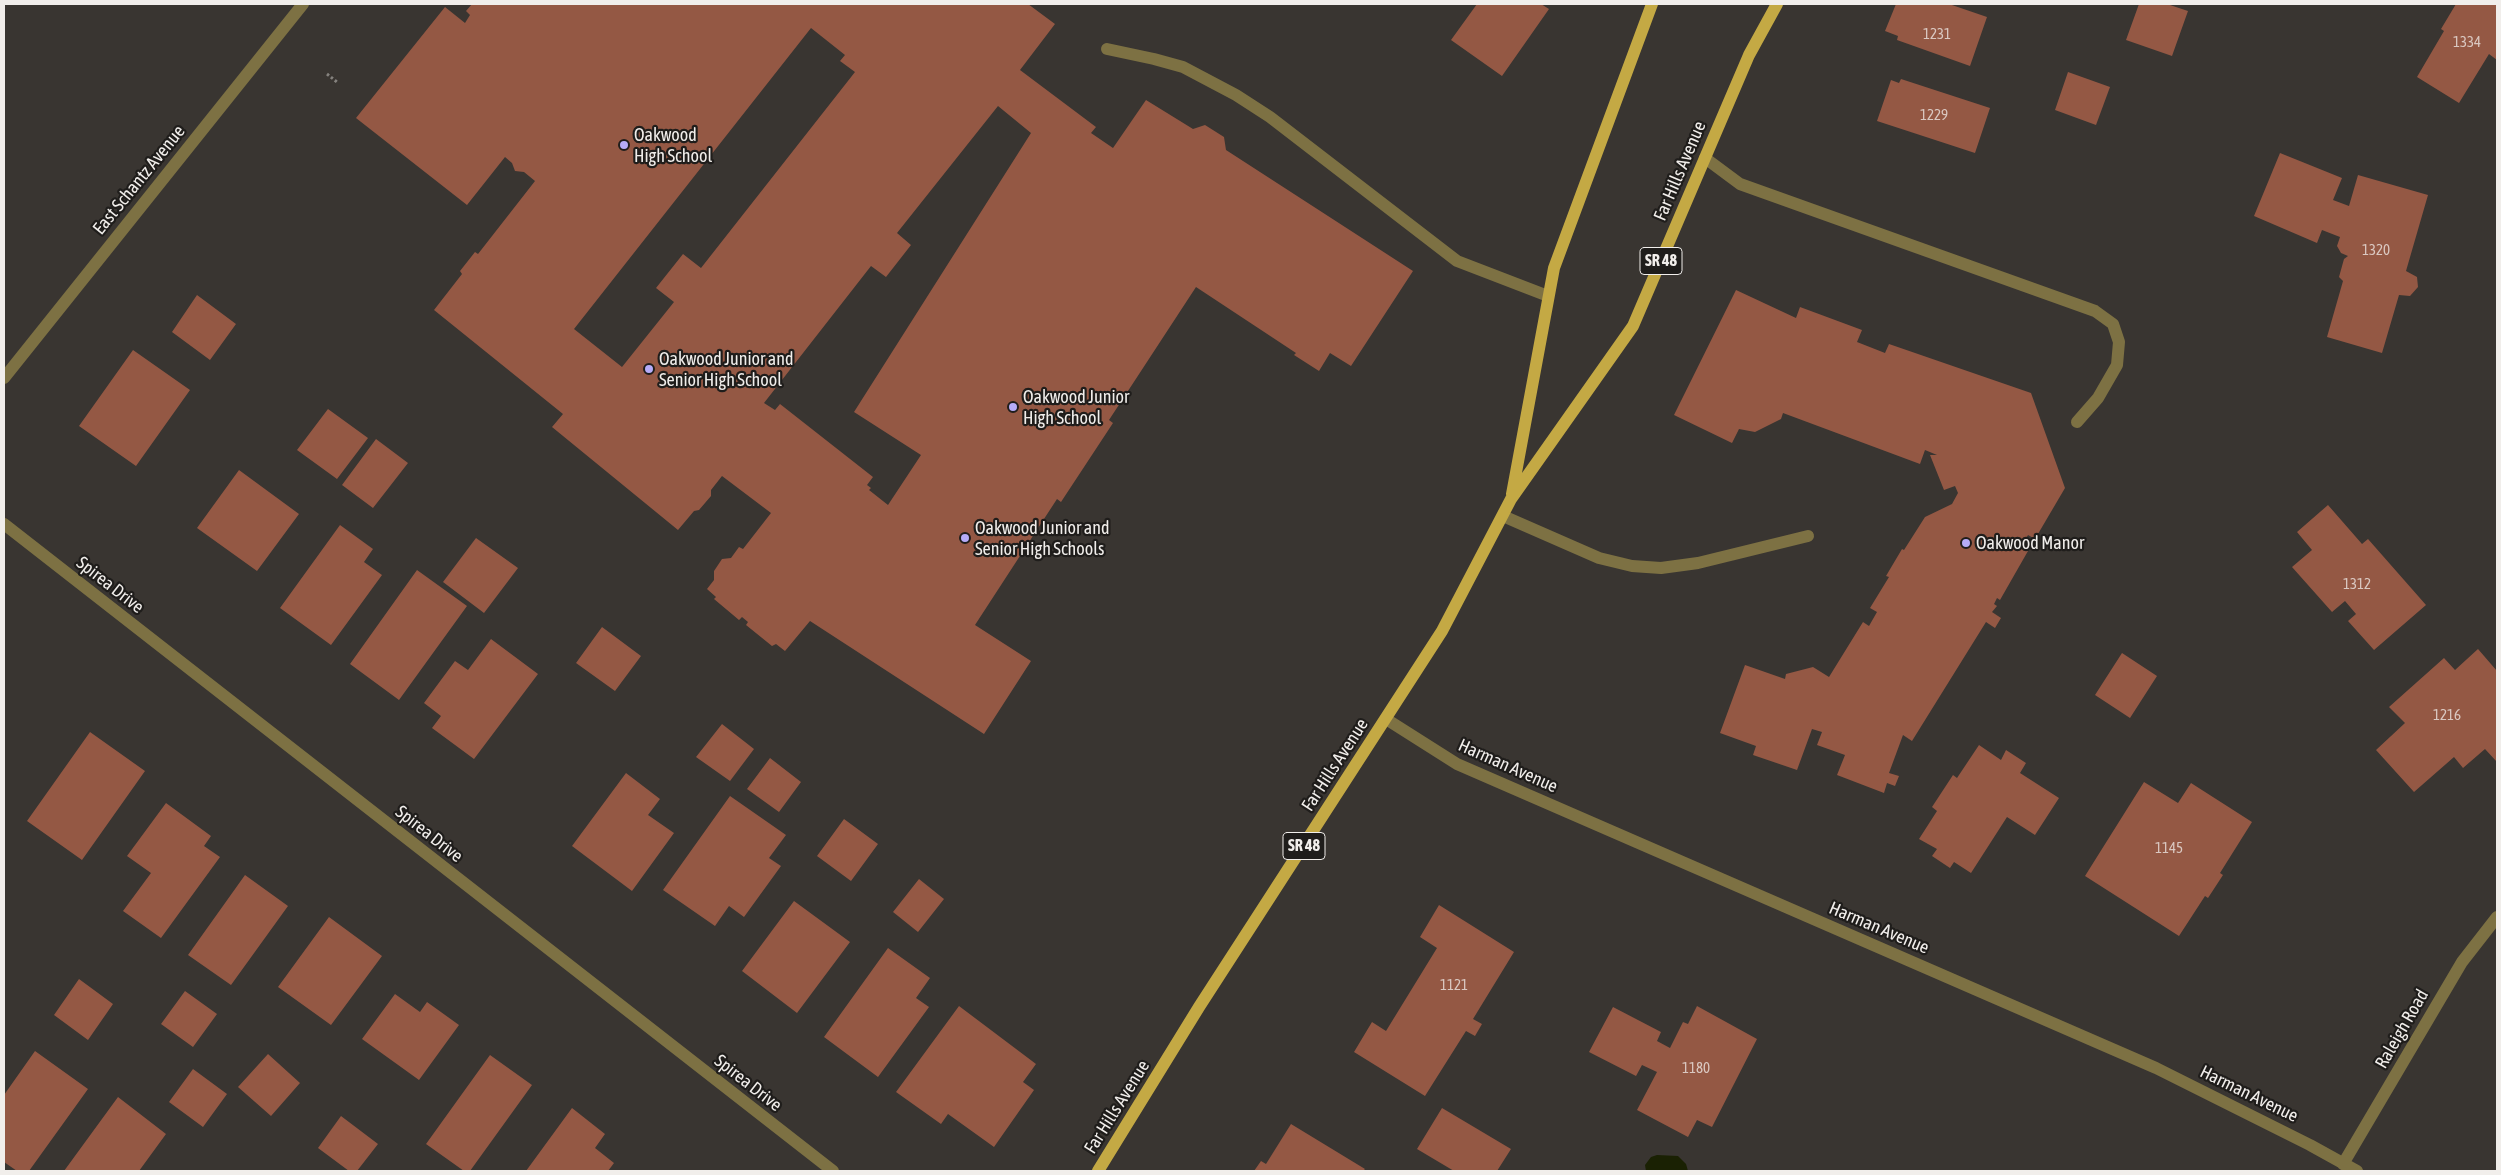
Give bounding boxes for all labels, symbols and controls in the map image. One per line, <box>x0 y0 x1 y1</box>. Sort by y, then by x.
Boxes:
house number: 1231 <box>1923 25 1951 43</box>
house number: 1334 <box>2453 33 2481 51</box>
house number: 1229 <box>1920 106 1948 124</box>
street label: Far Hills Avenue <box>1649 118 1711 224</box>
street label: East Schantz Avenue <box>88 121 190 239</box>
place label: Oakwood High School <box>634 124 712 166</box>
marker: Oakwood High School <box>618 139 630 151</box>
house number: 1320 <box>2362 241 2390 259</box>
road number: SR 48 <box>1640 248 1682 274</box>
place label: Oakwood Junior and Senior High School <box>659 348 793 390</box>
marker: Oakwood Junior and Senior High School <box>643 363 655 375</box>
place label: Oakwood Junior High School <box>1023 386 1129 428</box>
marker: Oakwood Junior High School <box>1007 401 1019 413</box>
place label: Oakwood Junior and Senior High Schools <box>975 517 1109 560</box>
marker: Oakwood Junior and Senior High Schools <box>959 532 971 544</box>
place label: Oakwood Manor <box>1976 532 2084 554</box>
marker: Oakwood Manor <box>1960 537 1972 549</box>
street label: Spirea Drive <box>72 552 148 618</box>
house number: 1312 <box>2343 575 2371 593</box>
house number: 1216 <box>2433 706 2461 724</box>
street label: Far Hills Avenue <box>1297 715 1373 815</box>
street label: Harman Avenue <box>1455 734 1561 798</box>
street label: Spirea Drive <box>391 801 467 867</box>
road number: SR 48 <box>1283 832 1325 859</box>
house number: 1145 <box>2155 839 2183 857</box>
street label: Harman Avenue <box>1826 897 1932 959</box>
house number: 1121 <box>1440 976 1468 994</box>
street label: Raleigh Road <box>2371 986 2433 1072</box>
street label: Spirea Drive <box>710 1050 786 1116</box>
street label: Far Hills Avenue <box>1080 1056 1154 1158</box>
house number: 1180 <box>1682 1059 1710 1077</box>
street label: Harman Avenue <box>2196 1061 2302 1127</box>

